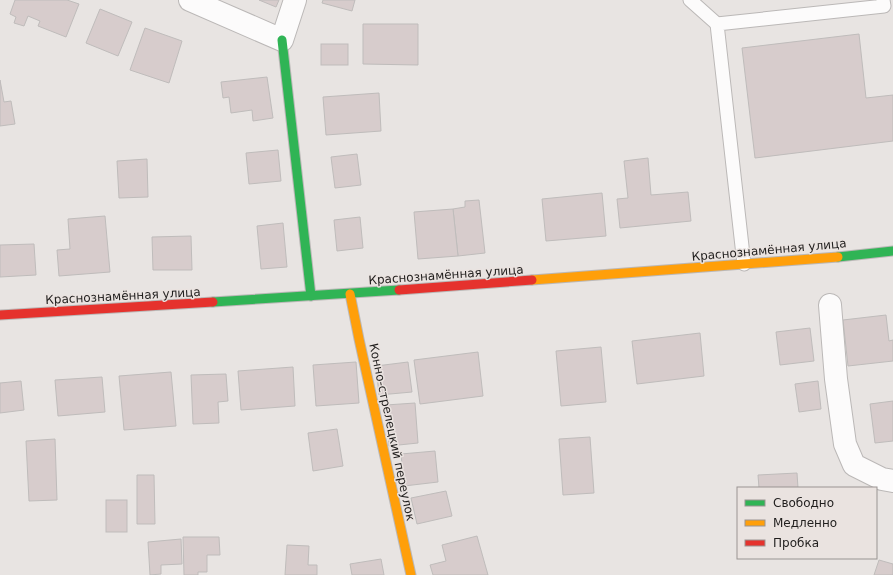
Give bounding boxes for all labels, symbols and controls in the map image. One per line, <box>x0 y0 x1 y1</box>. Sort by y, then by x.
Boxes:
street label: Краснознамённая улица <box>691 236 847 264</box>
street label: Краснознамённая улица <box>368 263 524 287</box>
street label: Краснознамённая улица <box>45 285 201 307</box>
street label: Конно-стрелецкий переулок <box>366 342 418 522</box>
legend <box>737 487 877 559</box>
text: Свободно <box>773 496 834 510</box>
text: Медленно <box>773 516 837 530</box>
text: Пробка <box>773 536 819 550</box>

